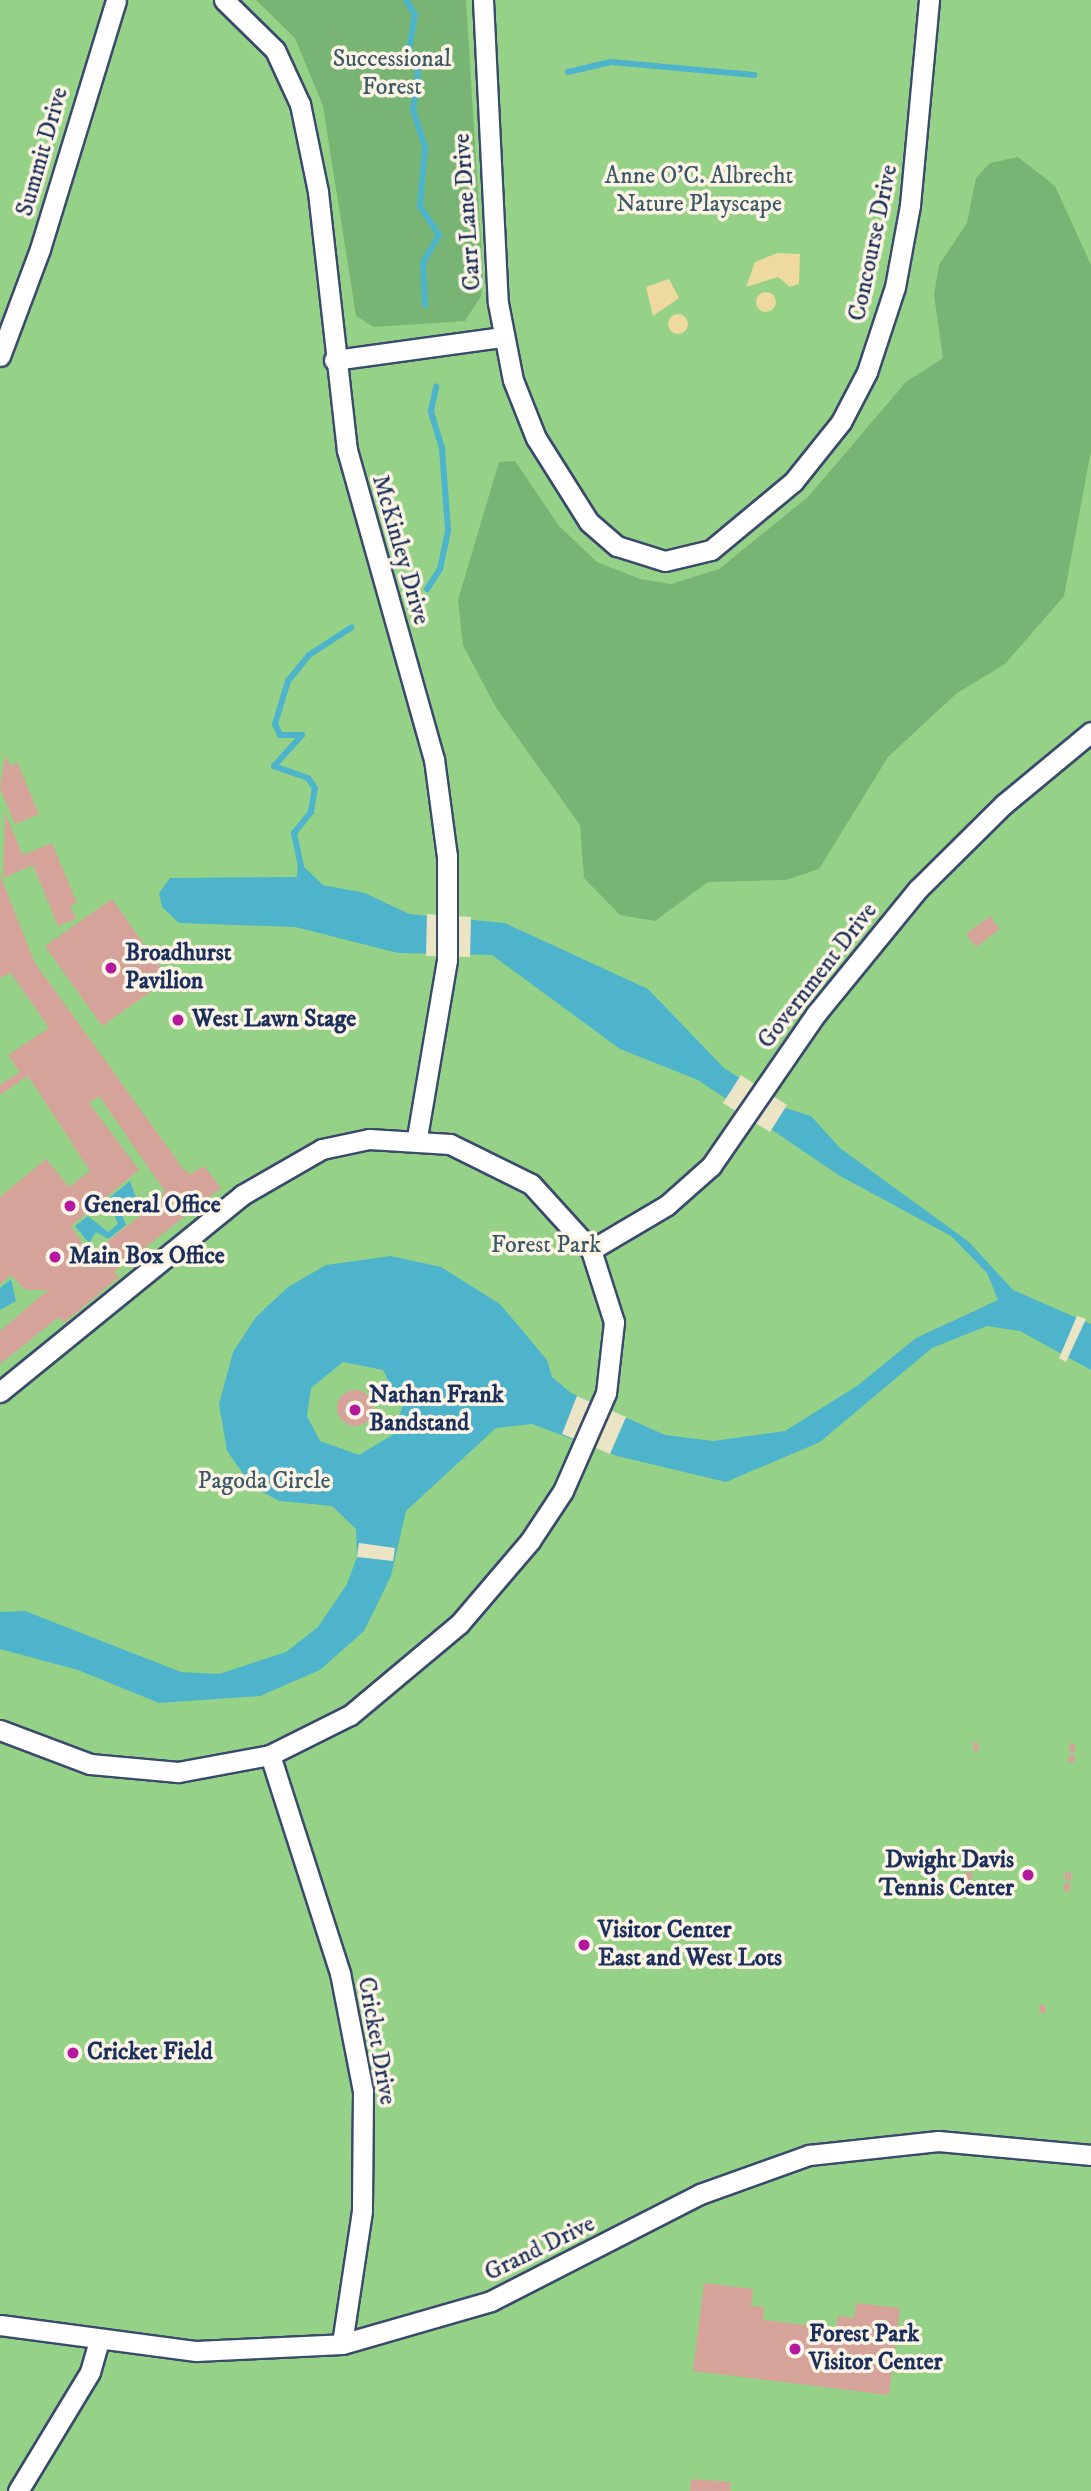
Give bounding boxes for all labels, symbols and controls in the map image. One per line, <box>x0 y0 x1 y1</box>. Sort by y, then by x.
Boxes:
park label: Successional Forest <box>333 46 451 102</box>
street label: Summit Drive <box>11 84 75 220</box>
street label: Carr Lane Drive <box>448 132 488 292</box>
street label: Concourse Drive <box>843 162 905 324</box>
park label: Anne O’C. Albrecht Nature Playscape <box>605 163 793 219</box>
street label: McKinley Drive <box>365 472 435 628</box>
street label: Government Drive <box>752 897 884 1055</box>
place label: Broadhurst Pavilion <box>125 940 232 996</box>
marker: Broadhurst Pavilion <box>103 960 119 976</box>
place label: West Lawn Stage <box>192 1006 356 1034</box>
marker: West Lawn Stage <box>170 1012 186 1028</box>
place label: General Office <box>84 1192 221 1220</box>
marker: General Office <box>62 1198 78 1214</box>
park label: Forest Park <box>491 1232 601 1260</box>
place label: Main Box Office <box>69 1243 225 1271</box>
marker: Main Box Office <box>47 1249 63 1265</box>
place label: Nathan Frank Bandstand <box>369 1382 504 1438</box>
marker: Nathan Frank Bandstand <box>347 1402 363 1418</box>
park label: Pagoda Circle <box>197 1468 331 1496</box>
place label: Dwight Davis Tennis Center <box>879 1847 1014 1903</box>
marker: Dwight Davis Tennis Center <box>1020 1867 1036 1883</box>
place label: Visitor Center East and West Lots <box>598 1917 782 1973</box>
marker: Visitor Center East and West Lots <box>576 1937 592 1953</box>
street label: Cricket Drive <box>351 1975 401 2107</box>
place label: Cricket Field <box>87 2039 213 2067</box>
marker: Cricket Field <box>65 2045 81 2061</box>
street label: Grand Drive <box>480 2210 600 2288</box>
place label: Forest Park Visitor Center <box>809 2321 943 2377</box>
marker: Forest Park Visitor Center <box>787 2341 803 2357</box>

